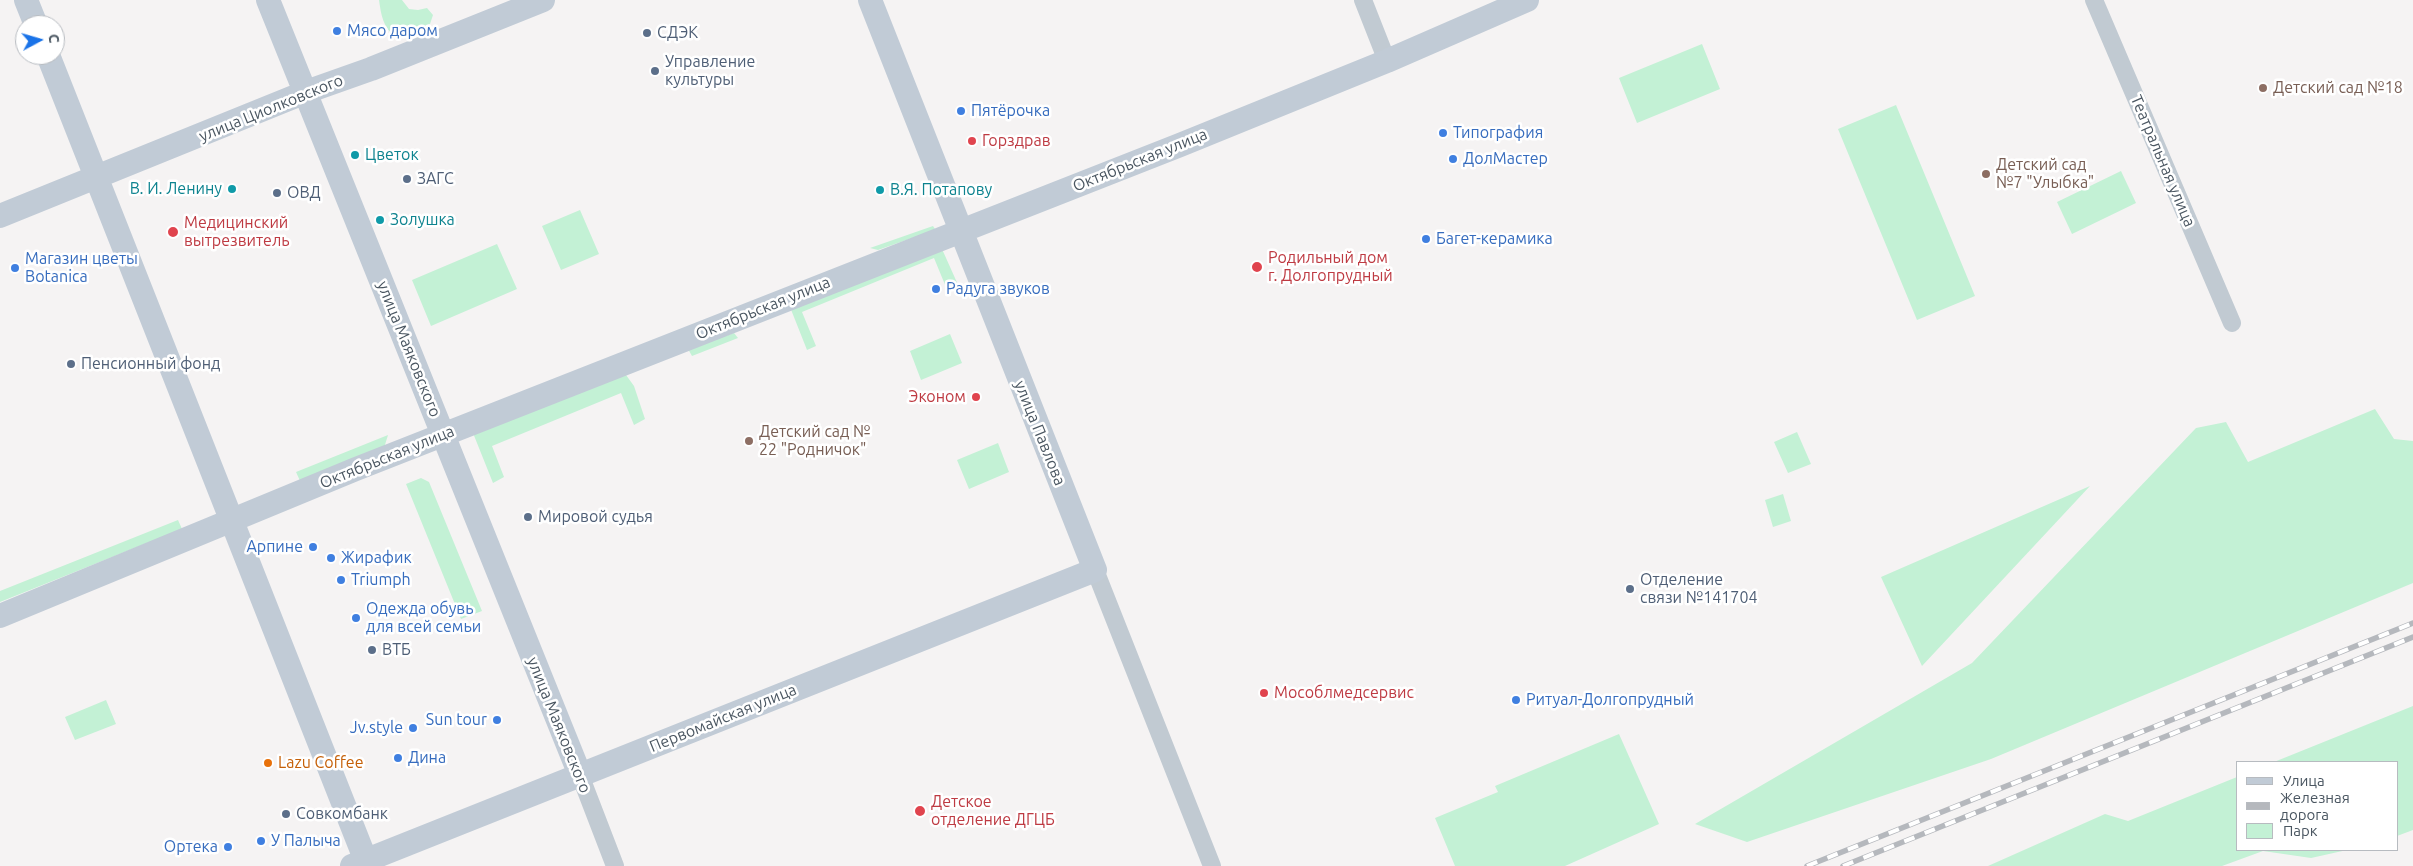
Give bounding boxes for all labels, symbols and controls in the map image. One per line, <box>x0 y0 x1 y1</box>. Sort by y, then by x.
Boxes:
north arrow <box>15 15 65 65</box>
place label: Мясо даром <box>347 21 438 41</box>
place label: СДЭК <box>657 23 698 43</box>
marker: Мясо даром <box>331 25 343 37</box>
marker: СДЭК <box>641 27 653 39</box>
text: С <box>45 33 62 44</box>
place label: Управление культуры <box>665 52 755 90</box>
marker: Управление культуры <box>649 65 661 77</box>
street label: улица Циолковского <box>196 70 346 146</box>
place label: Детский сад №18 <box>2273 78 2403 98</box>
marker: Детский сад №18 <box>2257 82 2269 94</box>
street label: Театральная улица <box>2127 92 2199 230</box>
place label: Пятёрочка <box>971 101 1050 121</box>
marker: Пятёрочка <box>955 105 967 117</box>
place label: Типография <box>1453 123 1543 143</box>
street label: Октябрьская улица <box>1070 124 1210 196</box>
marker: Типография <box>1437 127 1449 139</box>
place label: Горздрав <box>982 131 1051 151</box>
marker: Горздрав <box>966 135 978 147</box>
place label: Цветок <box>365 145 419 165</box>
marker: Цветок <box>349 149 361 161</box>
place label: ДолМастер <box>1463 149 1548 169</box>
marker: ДолМастер <box>1447 153 1459 165</box>
place label: Детский сад №7 "Улыбка" <box>1996 155 2094 193</box>
marker: Детский сад №7 "Улыбка" <box>1980 168 1992 180</box>
place label: ЗАГС <box>417 169 454 189</box>
marker: ЗАГС <box>401 173 413 185</box>
place label: В. И. Ленину <box>130 179 222 199</box>
place label: В.Я. Потапову <box>890 180 992 200</box>
marker: В. И. Ленину <box>226 183 238 195</box>
place label: ОВД <box>287 183 321 203</box>
marker: В.Я. Потапову <box>874 184 886 196</box>
marker: ОВД <box>271 187 283 199</box>
place label: Золушка <box>390 210 455 230</box>
place label: Медицинский вытрезвитель <box>184 213 290 251</box>
marker: Золушка <box>374 214 386 226</box>
marker: Медицинский вытрезвитель <box>166 225 180 239</box>
place label: Багет-керамика <box>1436 229 1553 249</box>
marker: Багет-керамика <box>1420 233 1432 245</box>
place label: Родильный дом г. Долгопрудный <box>1268 248 1393 286</box>
place label: Магазин цветы Botanica <box>25 249 138 287</box>
marker: Родильный дом г. Долгопрудный <box>1250 260 1264 274</box>
marker: Магазин цветы Botanica <box>9 262 21 274</box>
street label: Октябрьская улица <box>693 272 833 344</box>
street label: улица Маяковского <box>373 278 445 420</box>
place label: Радуга звуков <box>946 279 1050 299</box>
marker: Радуга звуков <box>930 283 942 295</box>
place label: Пенсионный фонд <box>81 354 220 374</box>
marker: Пенсионный фонд <box>65 358 77 370</box>
street label: улица Павлова <box>1010 378 1070 488</box>
place label: Эконом <box>909 387 966 407</box>
marker: Эконом <box>970 391 982 403</box>
street label: Октябрьская улица <box>317 421 457 493</box>
place label: Детский сад № 22 "Родничок" <box>759 422 871 460</box>
marker: Детский сад № 22 "Родничок" <box>743 435 755 447</box>
place label: Мировой судья <box>538 507 653 527</box>
marker: Мировой судья <box>522 511 534 523</box>
place label: Арпине <box>246 537 303 557</box>
marker: Арпине <box>307 541 319 553</box>
place label: Жирафик <box>341 548 412 568</box>
marker: Жирафик <box>325 552 337 564</box>
place label: Triumph <box>351 570 411 590</box>
place label: Отделение связи №141704 <box>1640 570 1757 608</box>
marker: Triumph <box>335 574 347 586</box>
marker: Отделение связи №141704 <box>1624 583 1636 595</box>
place label: Одежда обувь для всей семьи <box>366 599 481 637</box>
marker: Одежда обувь для всей семьи <box>350 612 362 624</box>
place label: ВТБ <box>382 640 411 660</box>
marker: ВТБ <box>366 644 378 656</box>
street label: улица Маяковского <box>523 654 595 796</box>
street label: Первомайская улица <box>647 680 799 756</box>
place label: Мособлмедсервис <box>1274 683 1414 703</box>
marker: Мособлмедсервис <box>1258 687 1270 699</box>
place label: Ритуал-Долгопрудный <box>1526 690 1694 710</box>
marker: Ритуал-Долгопрудный <box>1510 694 1522 706</box>
place label: Sun tour <box>426 710 487 730</box>
marker: Sun tour <box>491 714 503 726</box>
place label: Jv.style <box>350 718 403 738</box>
marker: Jv.style <box>407 722 419 734</box>
place label: Дина <box>408 748 446 768</box>
marker: Дина <box>392 752 404 764</box>
place label: Lazu Coffee <box>278 753 364 773</box>
marker: Lazu Coffee <box>262 757 274 769</box>
legend <box>2236 761 2398 851</box>
text: Улица <box>2283 772 2325 789</box>
text: Железная дорога <box>2280 789 2350 823</box>
place label: Детское отделение ДГЦБ <box>931 792 1055 830</box>
place label: Совкомбанк <box>296 804 388 824</box>
marker: Детское отделение ДГЦБ <box>913 804 927 818</box>
marker: Совкомбанк <box>280 808 292 820</box>
text: Парк <box>2283 822 2318 839</box>
place label: У Палыча <box>271 831 341 851</box>
marker: У Палыча <box>255 835 267 847</box>
place label: Ортека <box>164 837 218 857</box>
marker: Ортека <box>222 841 234 853</box>

